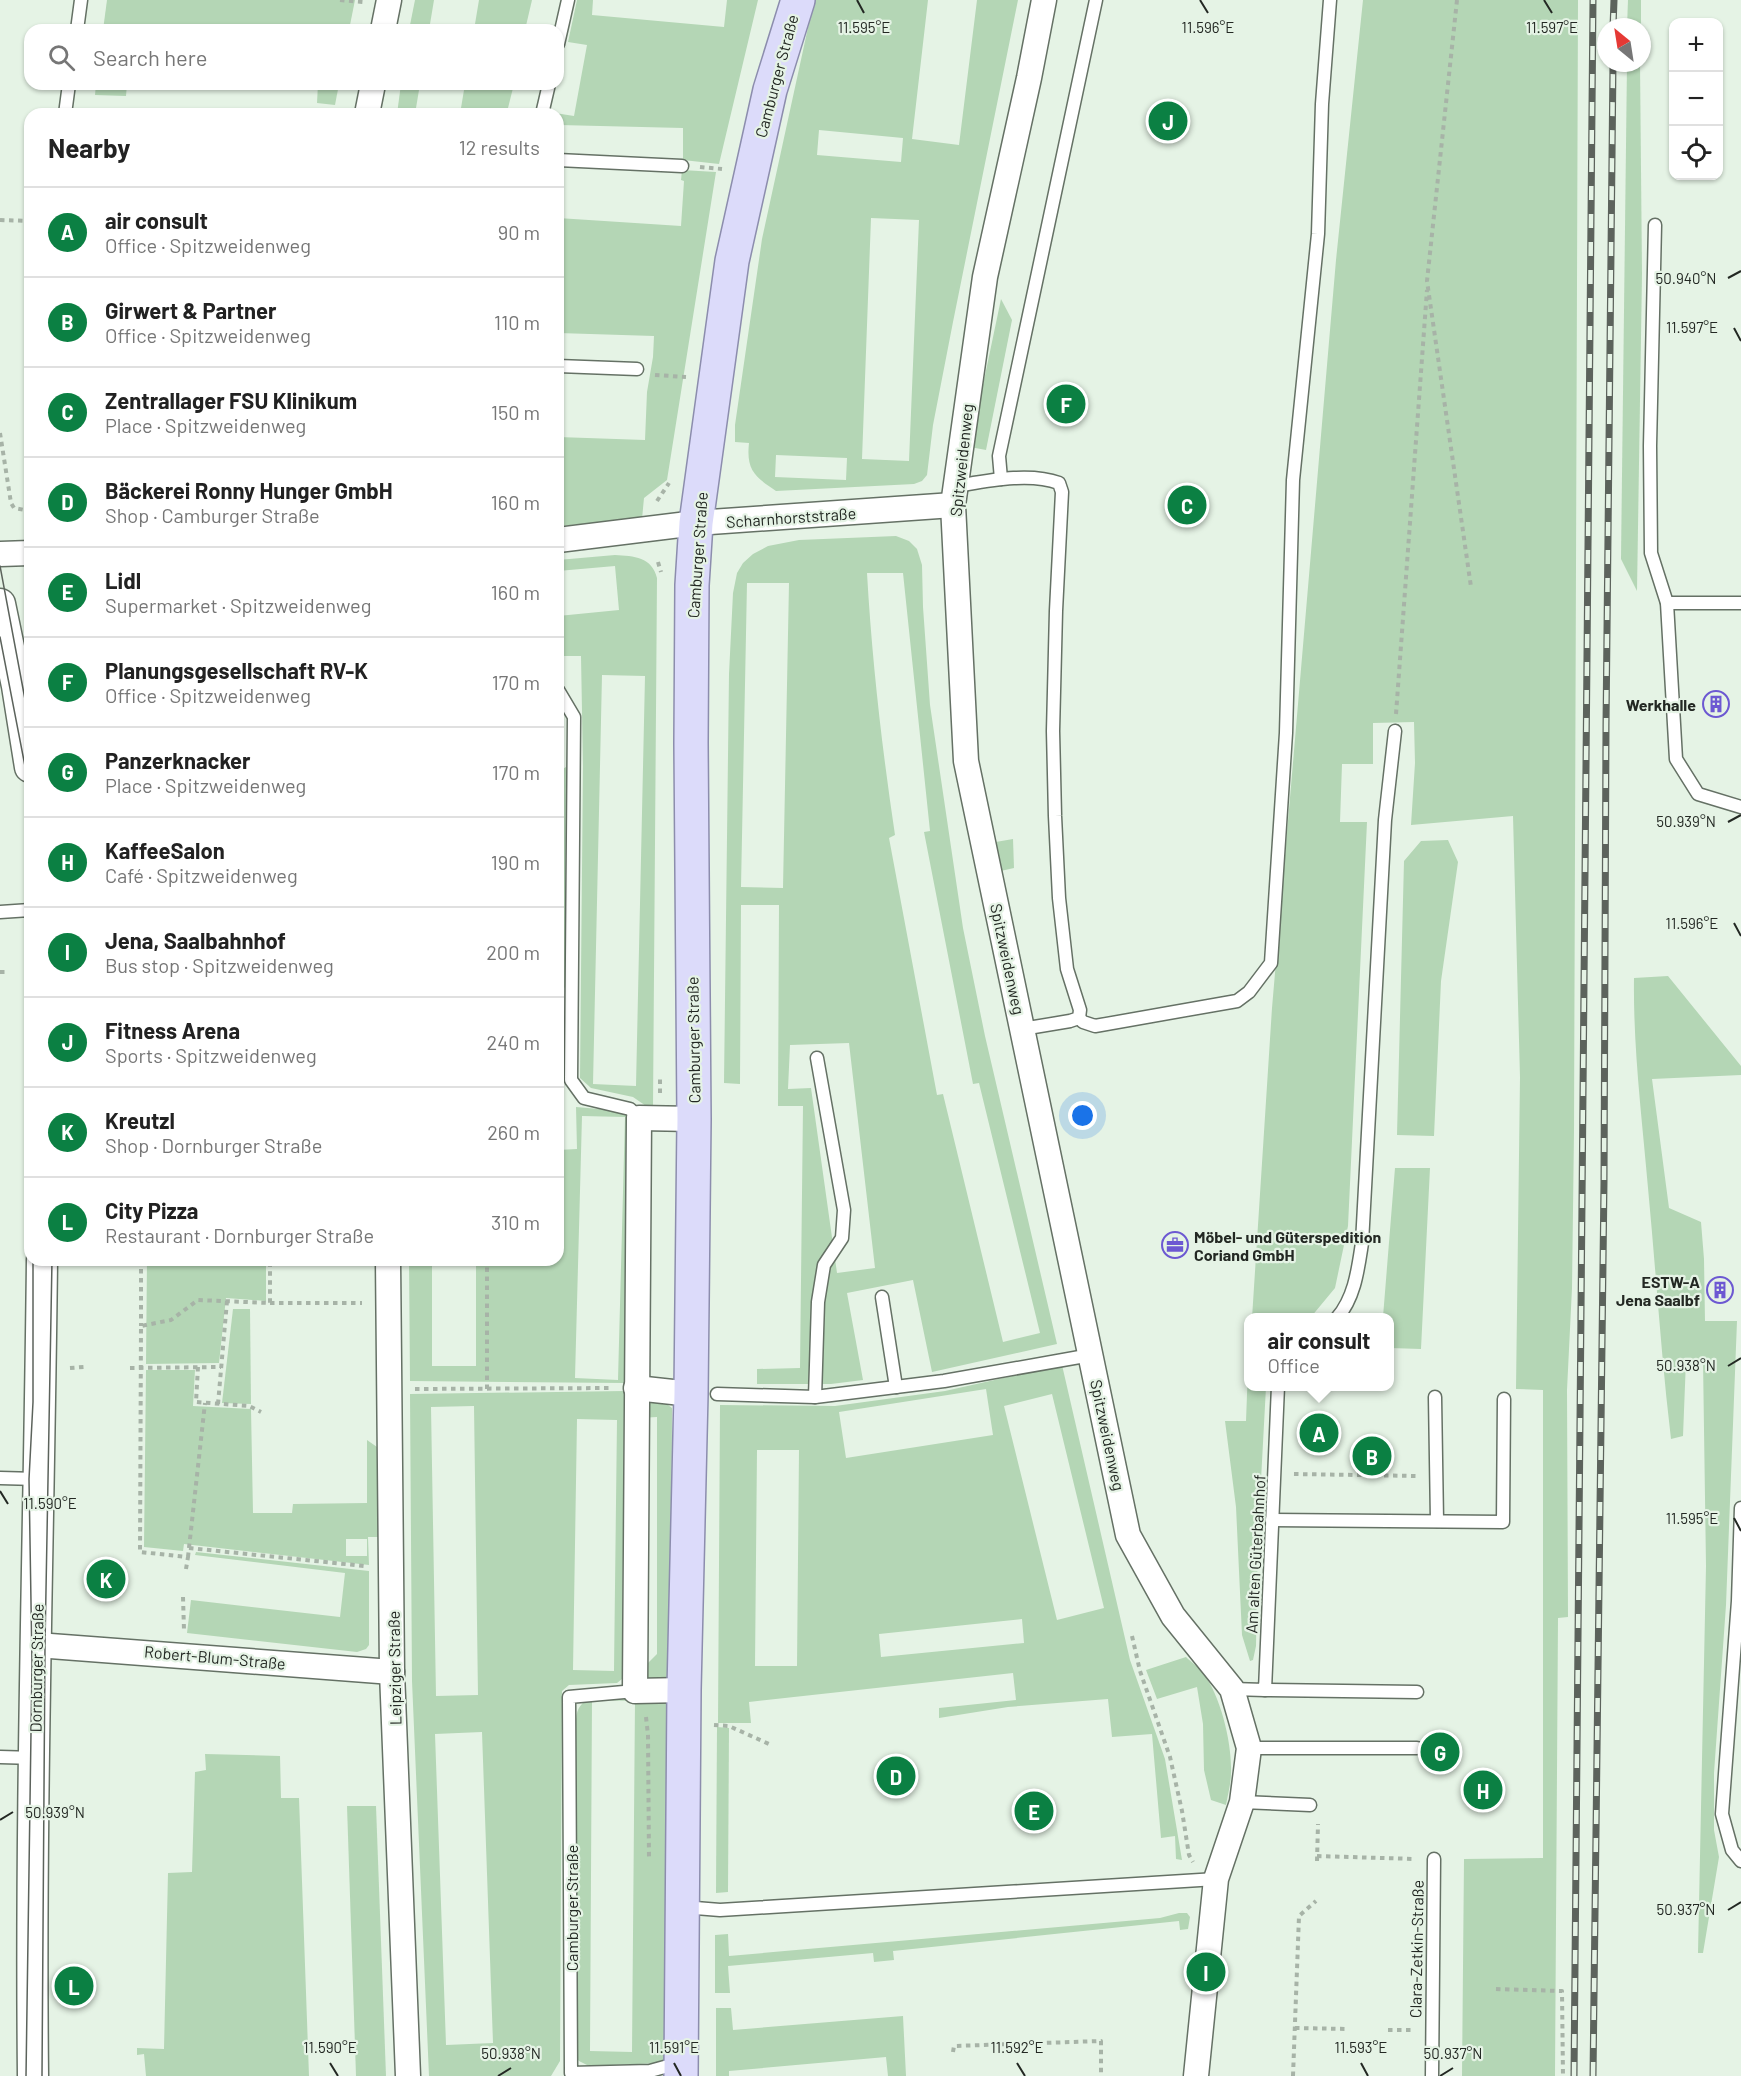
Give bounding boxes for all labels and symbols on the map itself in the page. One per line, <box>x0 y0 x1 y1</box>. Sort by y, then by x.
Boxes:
street label: Camburger Straße <box>750 12 802 140</box>
text: 11.595°E <box>838 18 890 36</box>
text: 11.596°E <box>1182 18 1234 36</box>
text: 11.597°E <box>1526 18 1578 36</box>
north arrow <box>1597 18 1651 72</box>
pin: J <box>1148 98 1188 144</box>
text: 50.940°N <box>1656 269 1716 287</box>
text: 11.597°E <box>1666 318 1718 336</box>
pin: F <box>1046 382 1086 426</box>
street label: Spitzweidenweg <box>946 403 976 517</box>
pin: C <box>1168 482 1206 528</box>
street label: Camburger Straße <box>683 491 711 619</box>
street label: Scharnhorststraße <box>725 503 857 531</box>
building icon: Werkhalle <box>1701 689 1731 719</box>
place label: Werkhalle <box>1626 695 1696 714</box>
text: 50.939°N <box>1656 812 1716 830</box>
street label: Spitzweidenweg <box>987 902 1029 1016</box>
text: 11.596°E <box>1666 914 1718 932</box>
street label: Camburger Straße <box>682 977 704 1103</box>
your location <box>1068 1101 1097 1130</box>
place label: Möbel- und Güterspedition Coriand GmbH <box>1194 1227 1381 1264</box>
office icon: Möbel- und Güterspedition Coriand GmbH <box>1160 1230 1190 1260</box>
place label: ESTW-A Jena Saalbf <box>1616 1272 1700 1309</box>
building icon: ESTW-A Jena Saalbf <box>1705 1275 1735 1305</box>
text: 50.938°N <box>1656 1356 1716 1374</box>
street label: Spitzweidenweg <box>1087 1378 1129 1492</box>
pin: A <box>1300 1410 1338 1456</box>
pin: B <box>1352 1434 1392 1478</box>
street label: Am alten Güterbahnhof <box>1241 1474 1269 1634</box>
text: 11.590°E <box>23 1494 77 1512</box>
text: 11.595°E <box>1666 1509 1718 1527</box>
pin: K <box>86 1556 126 1602</box>
street label: Dornburger Straße <box>25 1604 47 1732</box>
street label: Leipziger Straße <box>384 1611 404 1725</box>
street label: Robert-Blum-Straße <box>144 1641 286 1673</box>
pin: G <box>1420 1730 1460 1774</box>
pin: D <box>876 1754 916 1798</box>
pin: H <box>1464 1768 1502 1812</box>
pin: E <box>1014 1788 1054 1834</box>
text: 50.939°N <box>25 1803 85 1821</box>
street label: Camburger Straße <box>562 1845 581 1971</box>
street label: Clara-Zetkin-Straße <box>1405 1880 1427 2018</box>
text: 50.937°N <box>1657 1900 1715 1918</box>
pin: I <box>1186 1950 1226 1994</box>
pin: L <box>54 1964 94 2008</box>
text: 11.590°E <box>303 2038 357 2056</box>
text: 11.591°E <box>649 2038 699 2056</box>
text: 11.592°E <box>990 2038 1044 2056</box>
text: 11.593°E <box>1335 2038 1387 2056</box>
text: 50.938°N <box>481 2044 541 2062</box>
text: 50.937°N <box>1424 2044 1482 2062</box>

